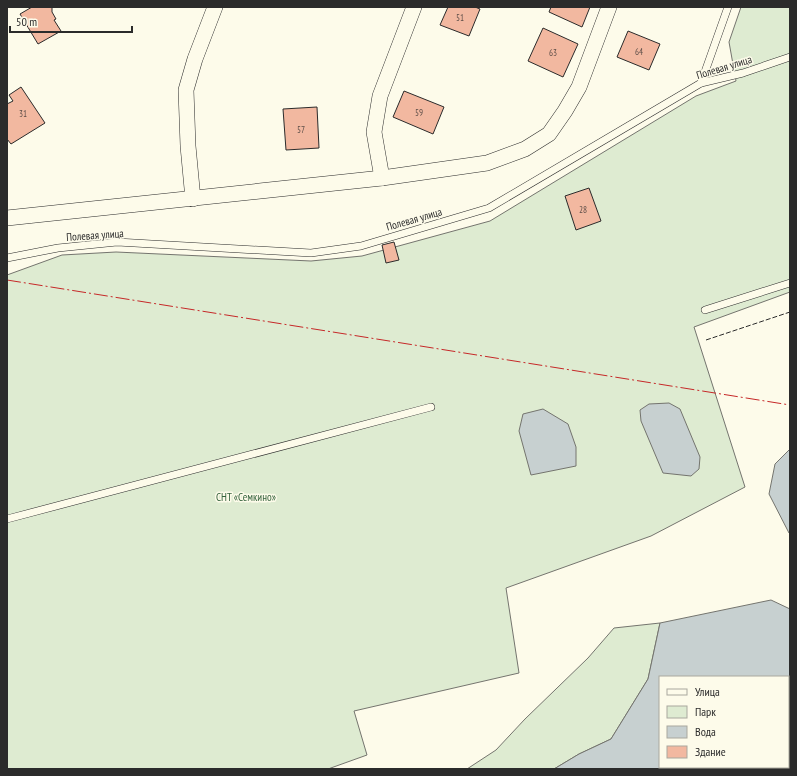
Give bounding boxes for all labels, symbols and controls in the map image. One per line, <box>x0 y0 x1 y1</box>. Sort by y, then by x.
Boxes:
scale bar <box>10 8 132 34</box>
house number: 51 <box>456 12 464 23</box>
text: 50 m <box>16 14 37 29</box>
house number: 64 <box>635 46 643 57</box>
house number: 63 <box>549 47 557 58</box>
street label: Полевая улица <box>694 52 754 82</box>
house number: 59 <box>415 107 423 118</box>
house number: 31 <box>19 108 27 119</box>
house number: 57 <box>297 124 305 135</box>
street label: Полевая улица <box>384 204 444 234</box>
house number: 28 <box>579 204 587 215</box>
street label: Полевая улица <box>66 226 124 244</box>
park label: СНТ «Семкино» <box>216 490 276 504</box>
legend <box>659 676 789 768</box>
text: Улица <box>695 684 720 699</box>
text: Парк <box>695 704 716 719</box>
text: Вода <box>695 724 716 739</box>
text: Здание <box>695 744 726 759</box>

